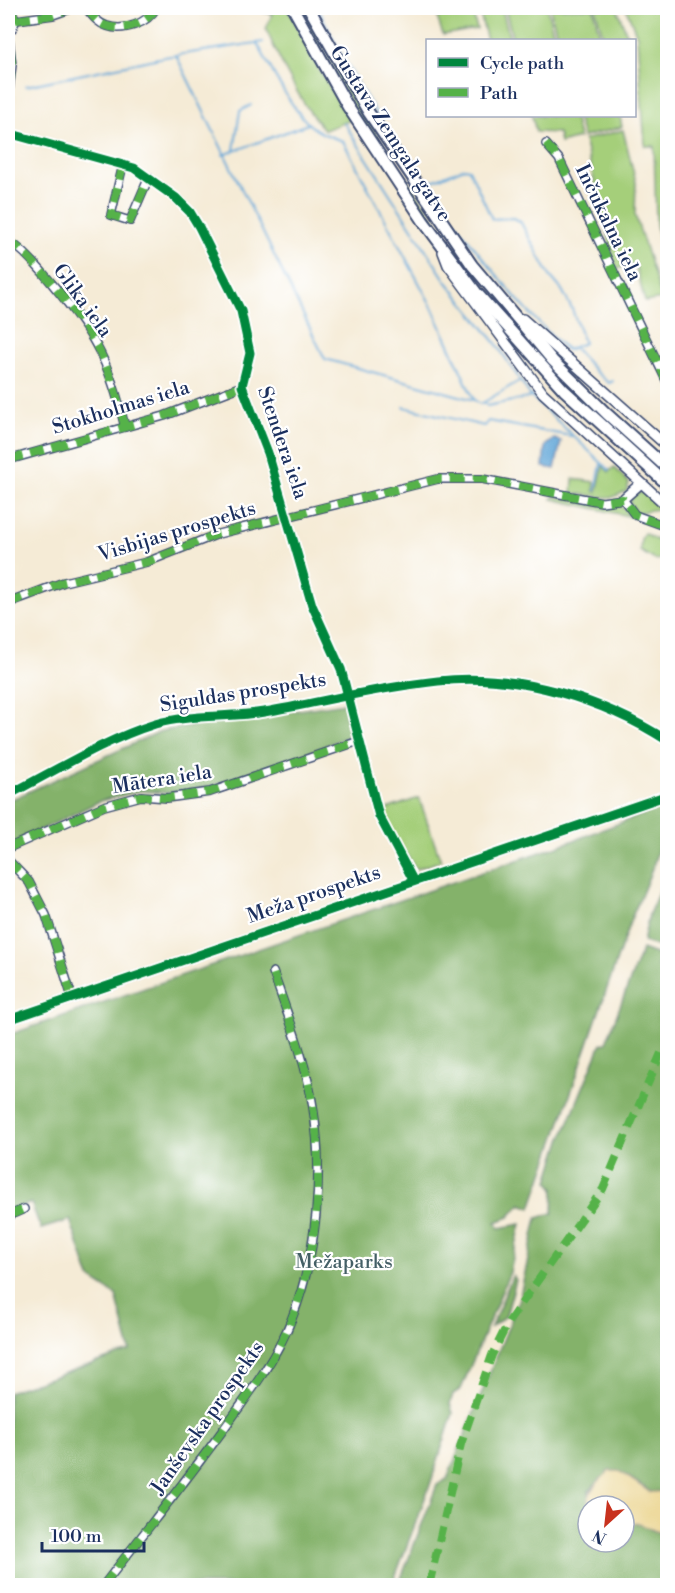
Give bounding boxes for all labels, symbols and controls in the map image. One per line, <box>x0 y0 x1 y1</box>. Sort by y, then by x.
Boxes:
legend <box>426 39 636 117</box>
street label: Gustava Zemgala gatve <box>324 41 456 227</box>
text: Cycle path <box>480 52 564 75</box>
text: Path <box>480 82 518 105</box>
street label: Inčukalna iela <box>569 160 647 286</box>
street label: Glika iela <box>47 259 118 344</box>
street label: Stokholmas iela <box>49 375 194 441</box>
street label: Stendera iela <box>251 383 313 503</box>
street label: Visbijas prospekts <box>94 496 259 568</box>
street label: Siguldas prospekts <box>158 668 328 718</box>
street label: Mātera iela <box>110 760 214 800</box>
street label: Meža prospekts <box>244 860 384 930</box>
park label: Mežaparks <box>295 1250 393 1275</box>
street label: Janševska prospekts <box>145 1337 270 1500</box>
north arrow <box>576 1494 636 1554</box>
scale bar <box>42 1515 144 1553</box>
text: 100 m <box>51 1525 102 1548</box>
text: N <box>589 1525 610 1548</box>

